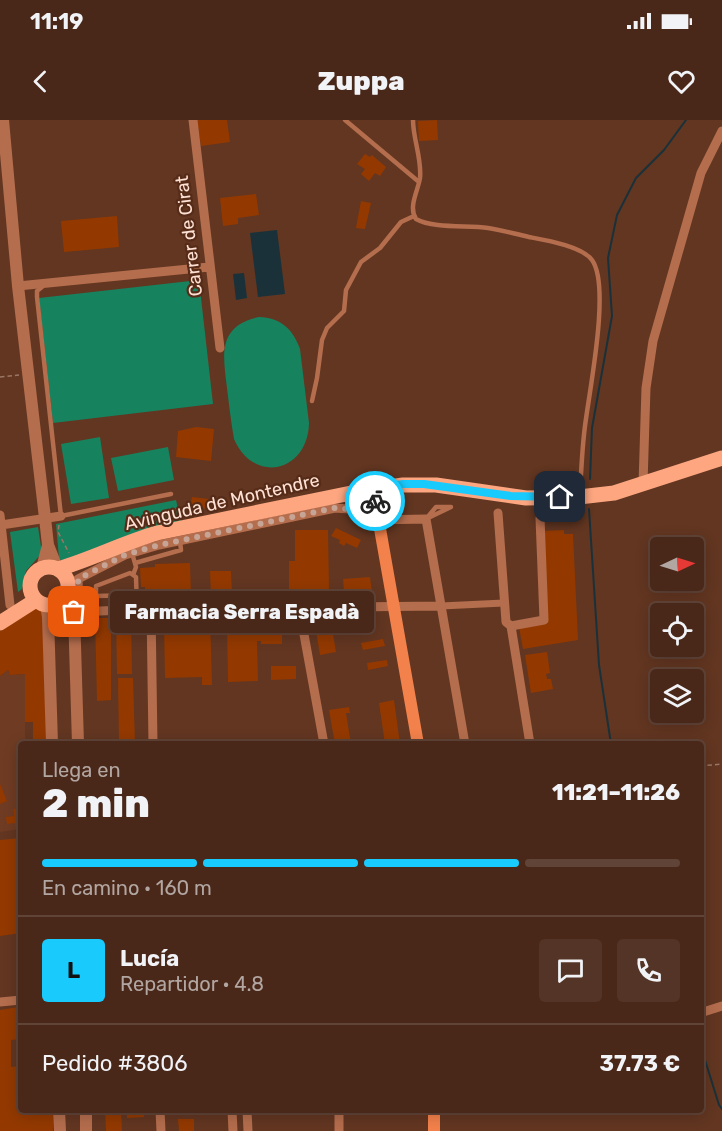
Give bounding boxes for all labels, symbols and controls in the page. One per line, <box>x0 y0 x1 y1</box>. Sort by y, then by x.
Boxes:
text: 11:19 <box>30 8 83 35</box>
icon: back <box>24 65 57 98</box>
text: Zuppa <box>317 65 405 97</box>
icon: heart <box>665 65 698 98</box>
street label: Carrer de Cirat <box>171 174 207 298</box>
street label: Avinguda de Montendre <box>122 469 322 535</box>
courier <box>345 471 405 531</box>
pin <box>534 471 585 522</box>
icon: home <box>543 480 576 513</box>
icon: bike <box>359 485 392 518</box>
north arrow <box>650 537 704 591</box>
map controls <box>650 537 704 723</box>
pin <box>48 586 99 637</box>
callout: Farmacia Serra Espadà <box>110 591 374 633</box>
icon: bag <box>57 595 90 628</box>
text: Farmacia Serra Espadà <box>125 600 359 624</box>
button: locate <box>650 603 704 657</box>
button: layers <box>650 669 704 723</box>
text: Llega en <box>42 758 121 782</box>
text: 11:21–11:26 <box>552 779 680 806</box>
text: 2 min <box>42 781 150 827</box>
text: En camino · 160 m <box>42 876 212 900</box>
button: chat <box>539 939 602 1002</box>
button: phone <box>617 939 680 1002</box>
text: Lucía <box>120 945 179 972</box>
text: L <box>67 957 80 984</box>
text: Repartidor · 4.8 <box>120 972 264 996</box>
text: Pedido #3806 <box>42 1050 188 1077</box>
text: 37.73 € <box>600 1050 680 1077</box>

